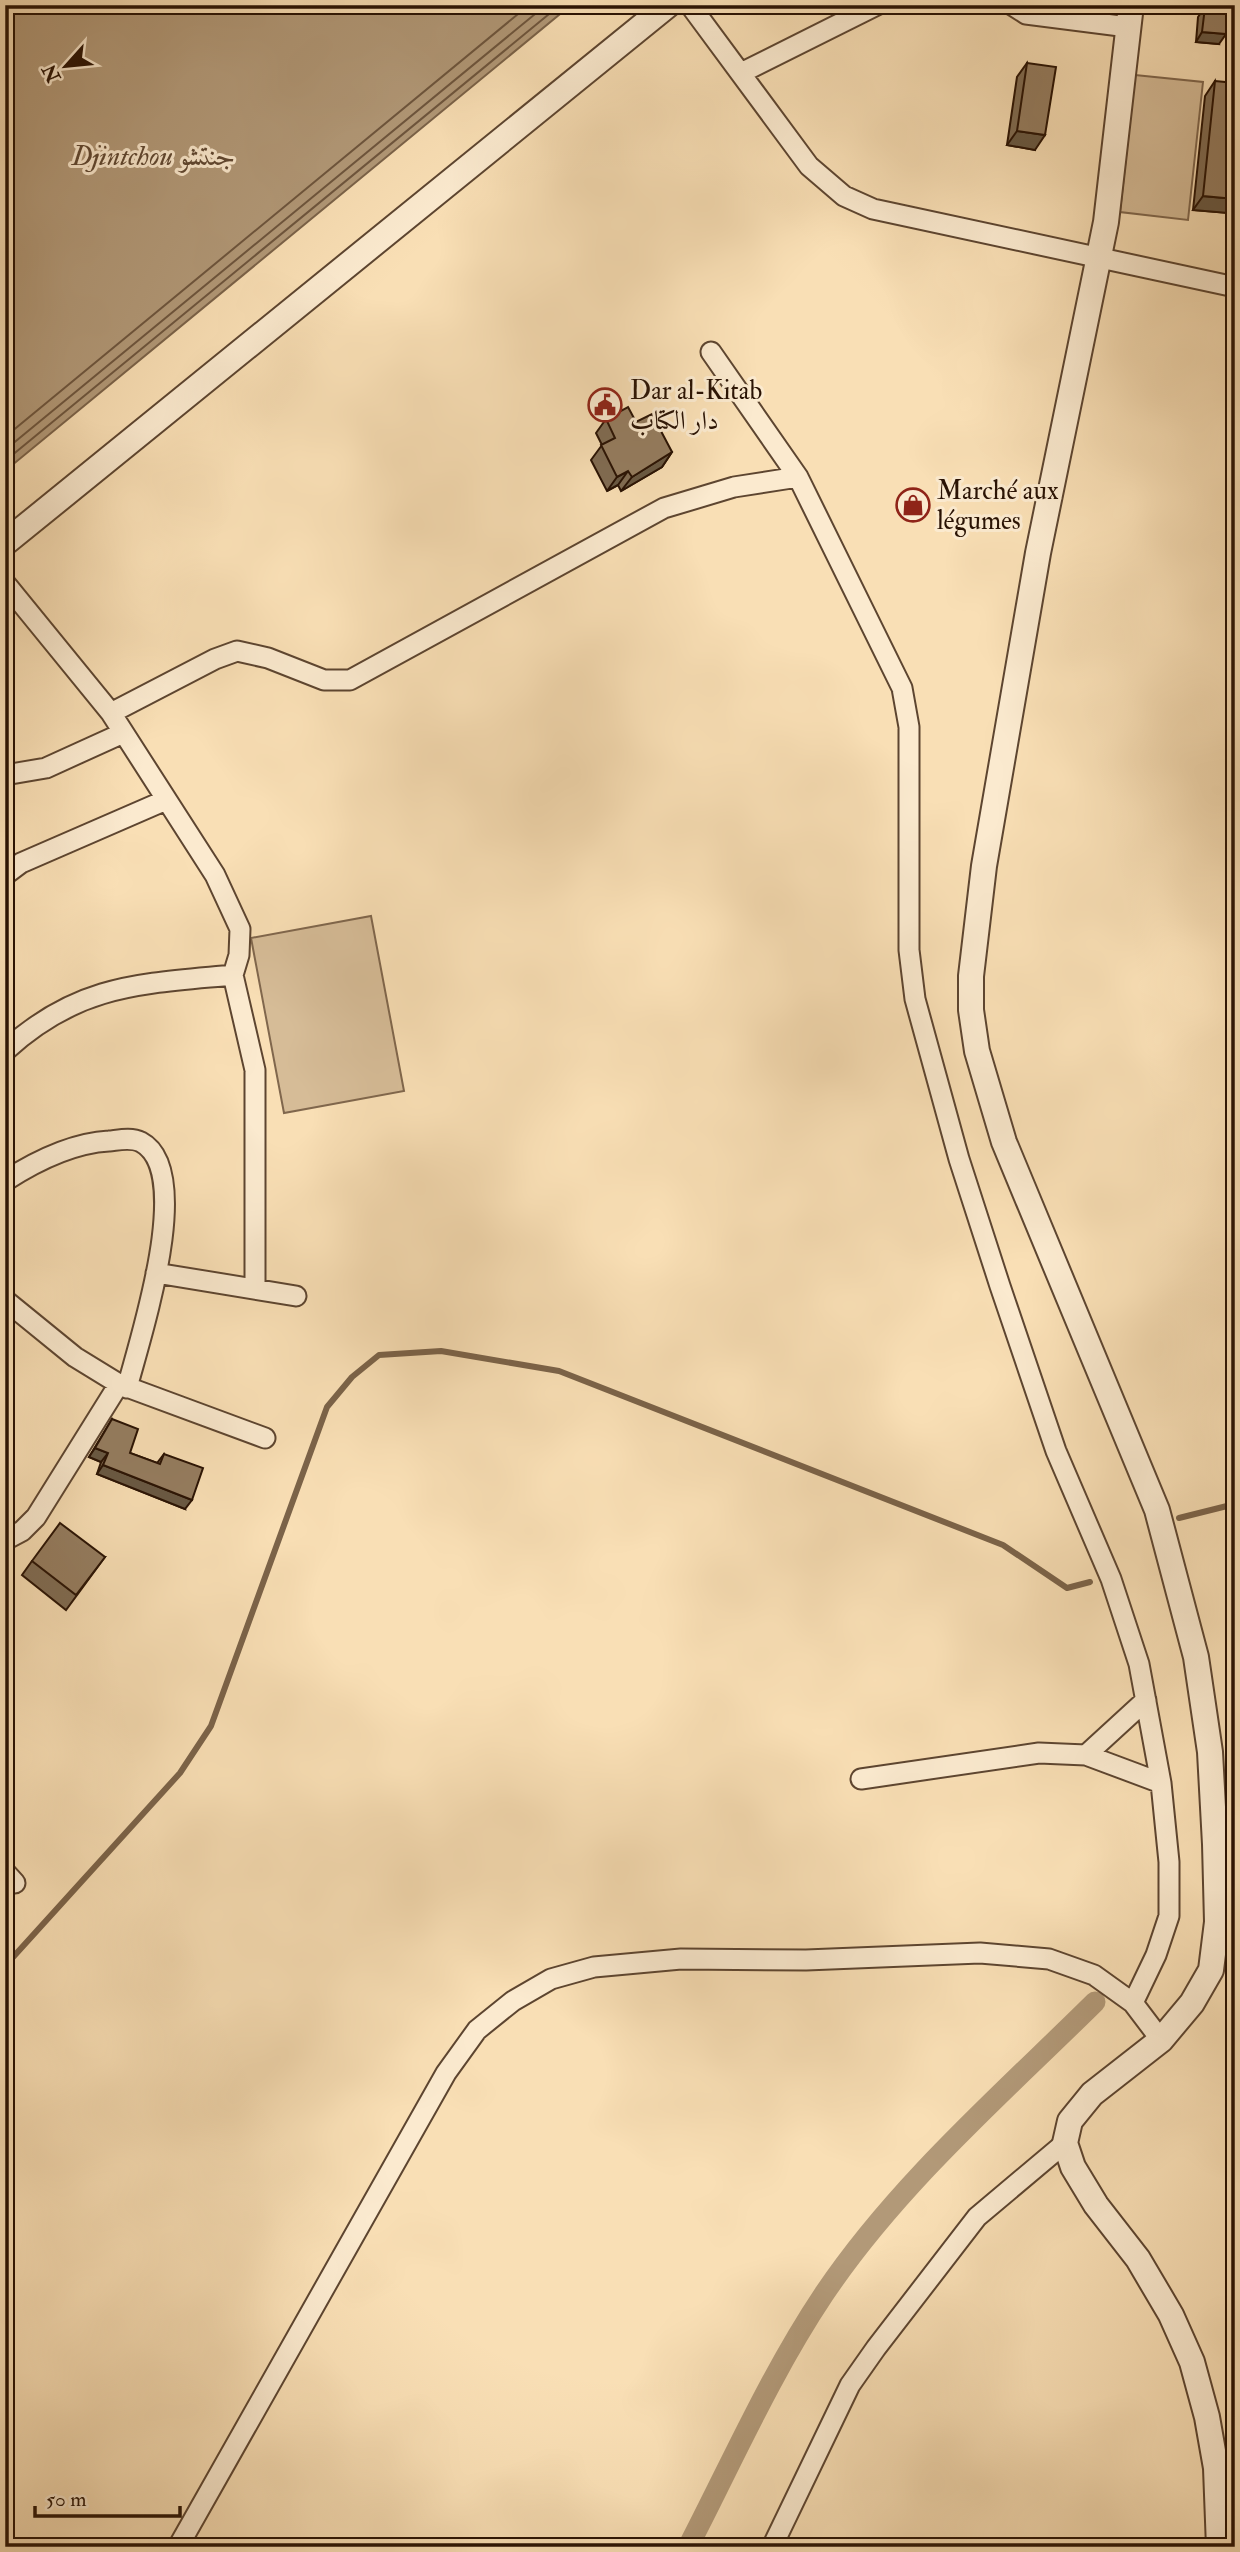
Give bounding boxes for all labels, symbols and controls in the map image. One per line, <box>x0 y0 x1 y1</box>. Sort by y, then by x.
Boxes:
north arrow <box>32 32 102 102</box>
text: N <box>37 59 67 87</box>
water label: Djintchou جنتشو <box>71 139 236 174</box>
place label: Dar al-Kitab دار الكتاب <box>630 375 762 437</box>
public building icon: Dar al-Kitab دار الكتاب <box>586 386 624 424</box>
place label: Marché aux légumes <box>937 475 1059 537</box>
shop icon: Marché aux légumes <box>894 486 932 524</box>
scale bar <box>35 2475 180 2519</box>
text: 50 m <box>46 2486 87 2513</box>

